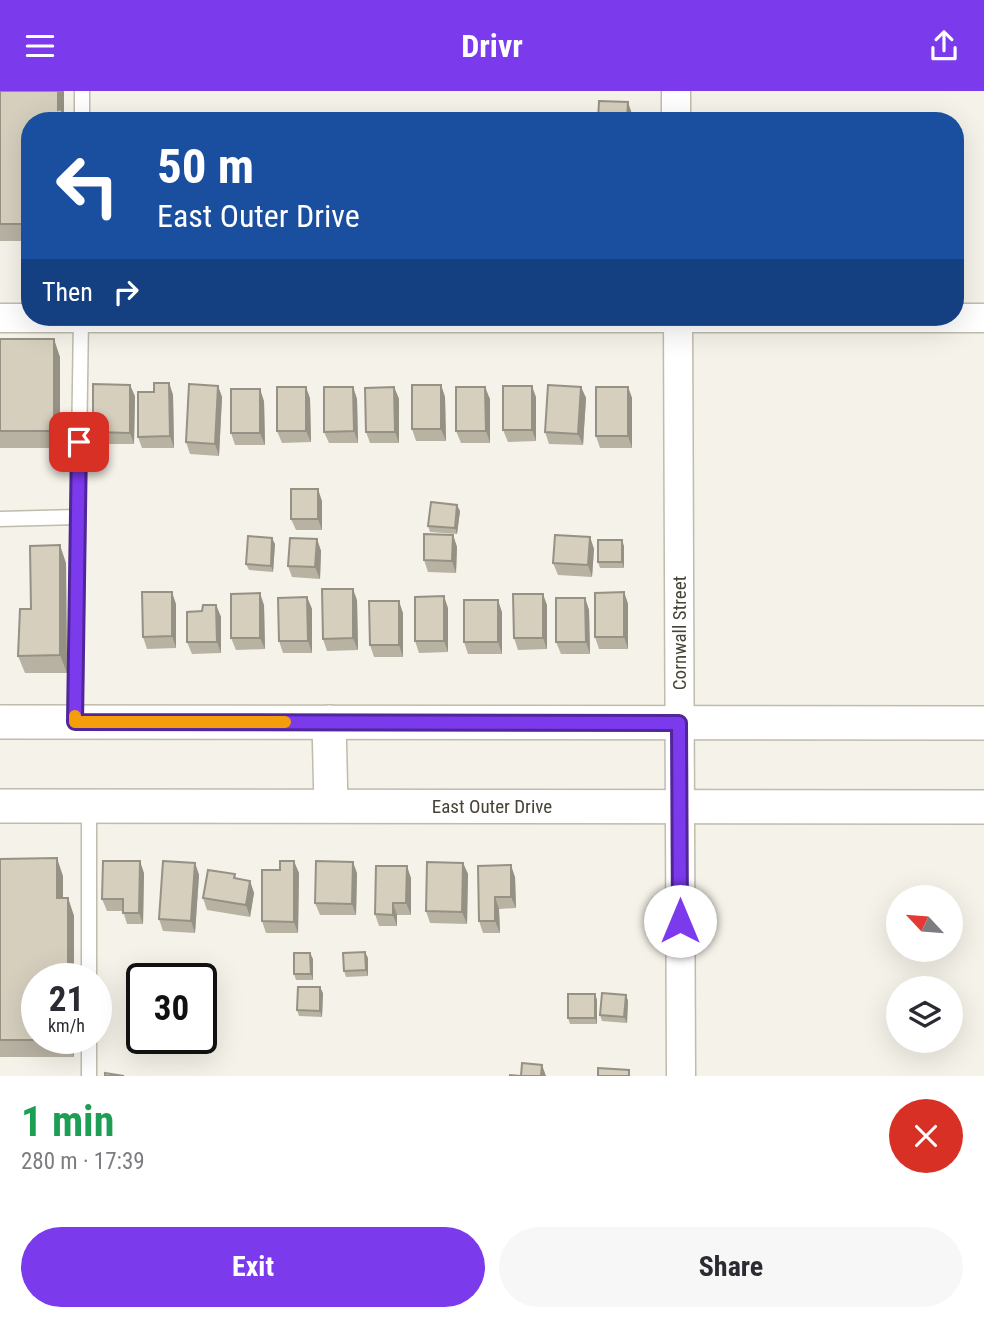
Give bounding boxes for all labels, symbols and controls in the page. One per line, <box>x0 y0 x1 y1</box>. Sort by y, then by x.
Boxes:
icon: menu <box>21 27 59 65</box>
text: Drivr <box>461 27 523 65</box>
icon: share <box>925 27 963 65</box>
text: 50 m <box>157 138 254 195</box>
icon: left <box>42 140 133 231</box>
text: East Outer Drive <box>157 197 360 235</box>
icon: right <box>107 273 145 311</box>
text: Then <box>42 277 93 307</box>
pin <box>49 412 109 472</box>
icon: arrive <box>60 423 98 461</box>
street label: Cornwall Street <box>668 576 691 690</box>
street label: East Outer Drive <box>432 795 552 818</box>
position arrow <box>643 884 717 958</box>
north arrow <box>886 885 962 963</box>
map controls <box>886 885 963 1053</box>
speed limit sign: 30 <box>126 963 217 1054</box>
button: layers <box>886 976 963 1053</box>
text: 21 <box>49 979 84 1020</box>
text: km/h <box>48 1015 85 1036</box>
text: 1 min <box>21 1097 114 1146</box>
button: close <box>889 1099 963 1173</box>
text: 280 m · 17:39 <box>21 1148 145 1175</box>
button: Exit <box>21 1227 485 1307</box>
button: Share <box>499 1227 963 1307</box>

